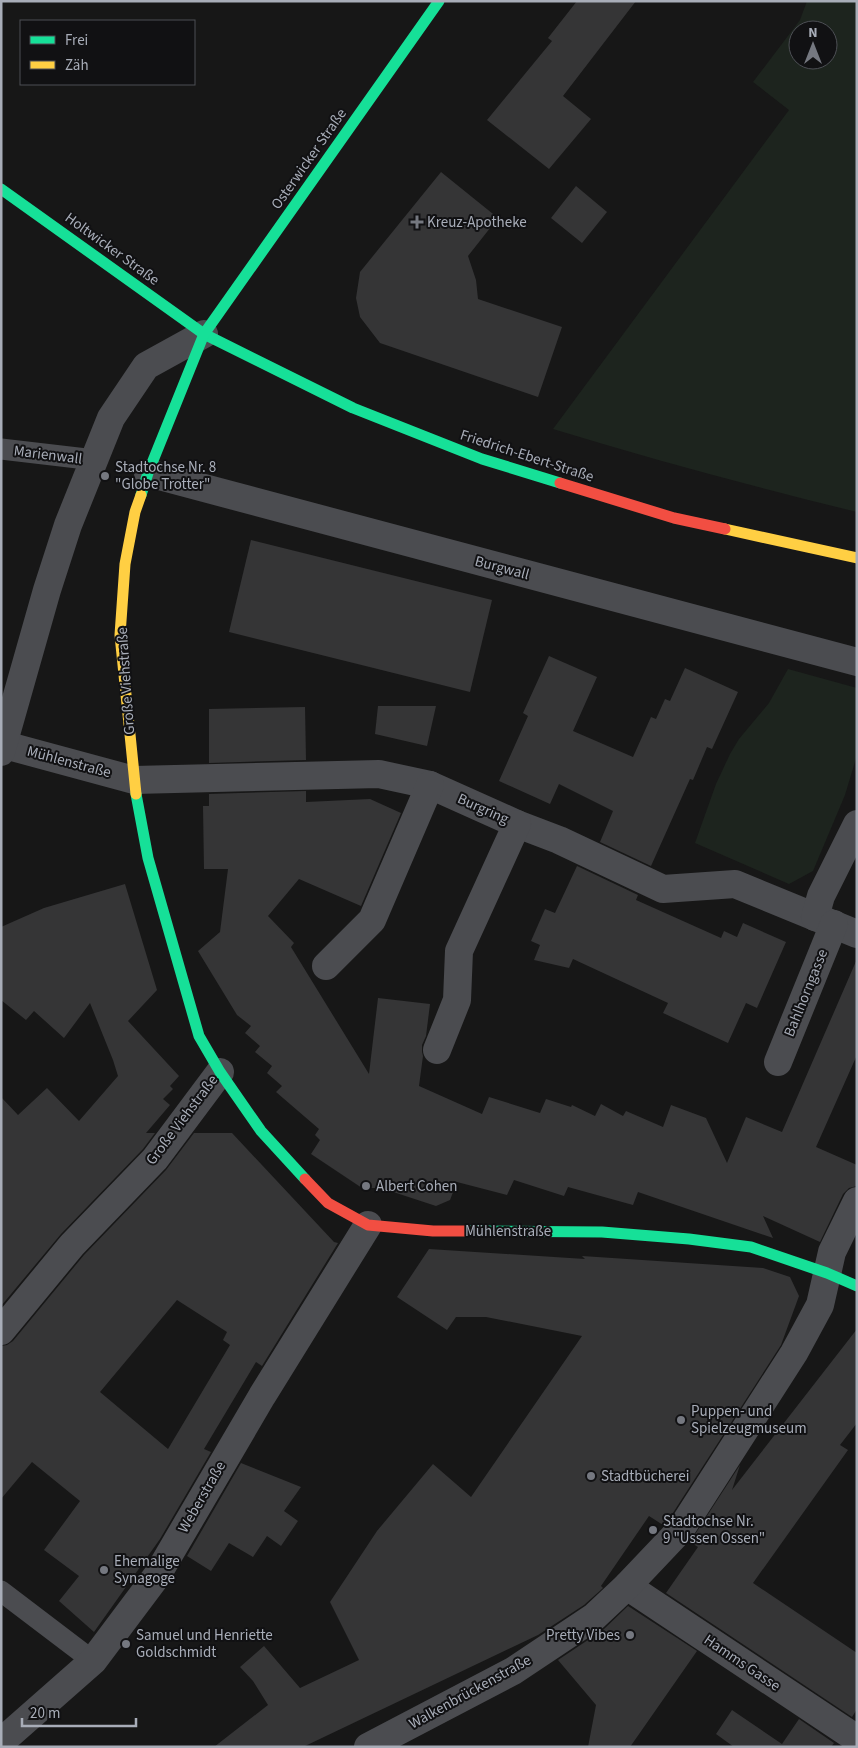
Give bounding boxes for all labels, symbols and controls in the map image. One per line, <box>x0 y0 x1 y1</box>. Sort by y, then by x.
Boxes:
legend <box>20 20 195 85</box>
north arrow <box>788 20 838 70</box>
text: N <box>808 23 818 43</box>
text: Frei <box>65 30 88 51</box>
text: Zäh <box>65 55 89 76</box>
street label: Osterwicker Straße <box>266 104 352 214</box>
street label: Holtwicker Straße <box>60 208 164 290</box>
place label: Kreuz-Apotheke <box>427 212 527 233</box>
marker: Kreuz-Apotheke <box>411 216 423 228</box>
street label: Friedrich-Ebert-Straße <box>457 424 597 488</box>
street label: Marienwall <box>13 440 84 470</box>
place label: Stadtochse Nr. 8 "Globe Trotter" <box>115 457 216 495</box>
marker: Stadtochse Nr. 8 "Globe Trotter" <box>99 470 111 482</box>
street label: Burgwall <box>473 551 532 585</box>
street label: Große Viehstraße <box>112 626 140 736</box>
street label: Mühlenstraße <box>25 741 113 783</box>
street label: Burgring <box>454 788 512 830</box>
street label: Bahlhorngasse <box>779 946 833 1040</box>
street label: Große Viehstraße <box>141 1071 223 1169</box>
place label: Albert Cohen <box>376 1176 457 1197</box>
marker: Albert Cohen <box>360 1180 372 1192</box>
street label: Mühlenstraße <box>465 1221 551 1242</box>
place label: Puppen- und Spielzeugmuseum <box>691 1401 807 1439</box>
marker: Puppen- und Spielzeugmuseum <box>675 1414 687 1426</box>
street label: Weberstraße <box>173 1457 231 1537</box>
place label: Stadtbücherei <box>601 1466 689 1487</box>
marker: Stadtbücherei <box>585 1470 597 1482</box>
place label: Stadtochse Nr. 9 "Ussen Ossen" <box>663 1511 765 1549</box>
marker: Stadtochse Nr. 9 "Ussen Ossen" <box>647 1524 659 1536</box>
place label: Ehemalige Synagoge <box>114 1551 180 1589</box>
marker: Ehemalige Synagoge <box>98 1564 110 1576</box>
place label: Samuel und Henriette Goldschmidt <box>136 1625 273 1663</box>
place label: Pretty Vibes <box>546 1625 620 1646</box>
marker: Pretty Vibes <box>624 1629 636 1641</box>
street label: Hamms Gasse <box>700 1630 784 1696</box>
marker: Samuel und Henriette Goldschmidt <box>120 1638 132 1650</box>
street label: Walkenbrückenstraße <box>405 1650 535 1734</box>
scale bar <box>22 1696 136 1728</box>
text: 20 m <box>30 1703 60 1724</box>

